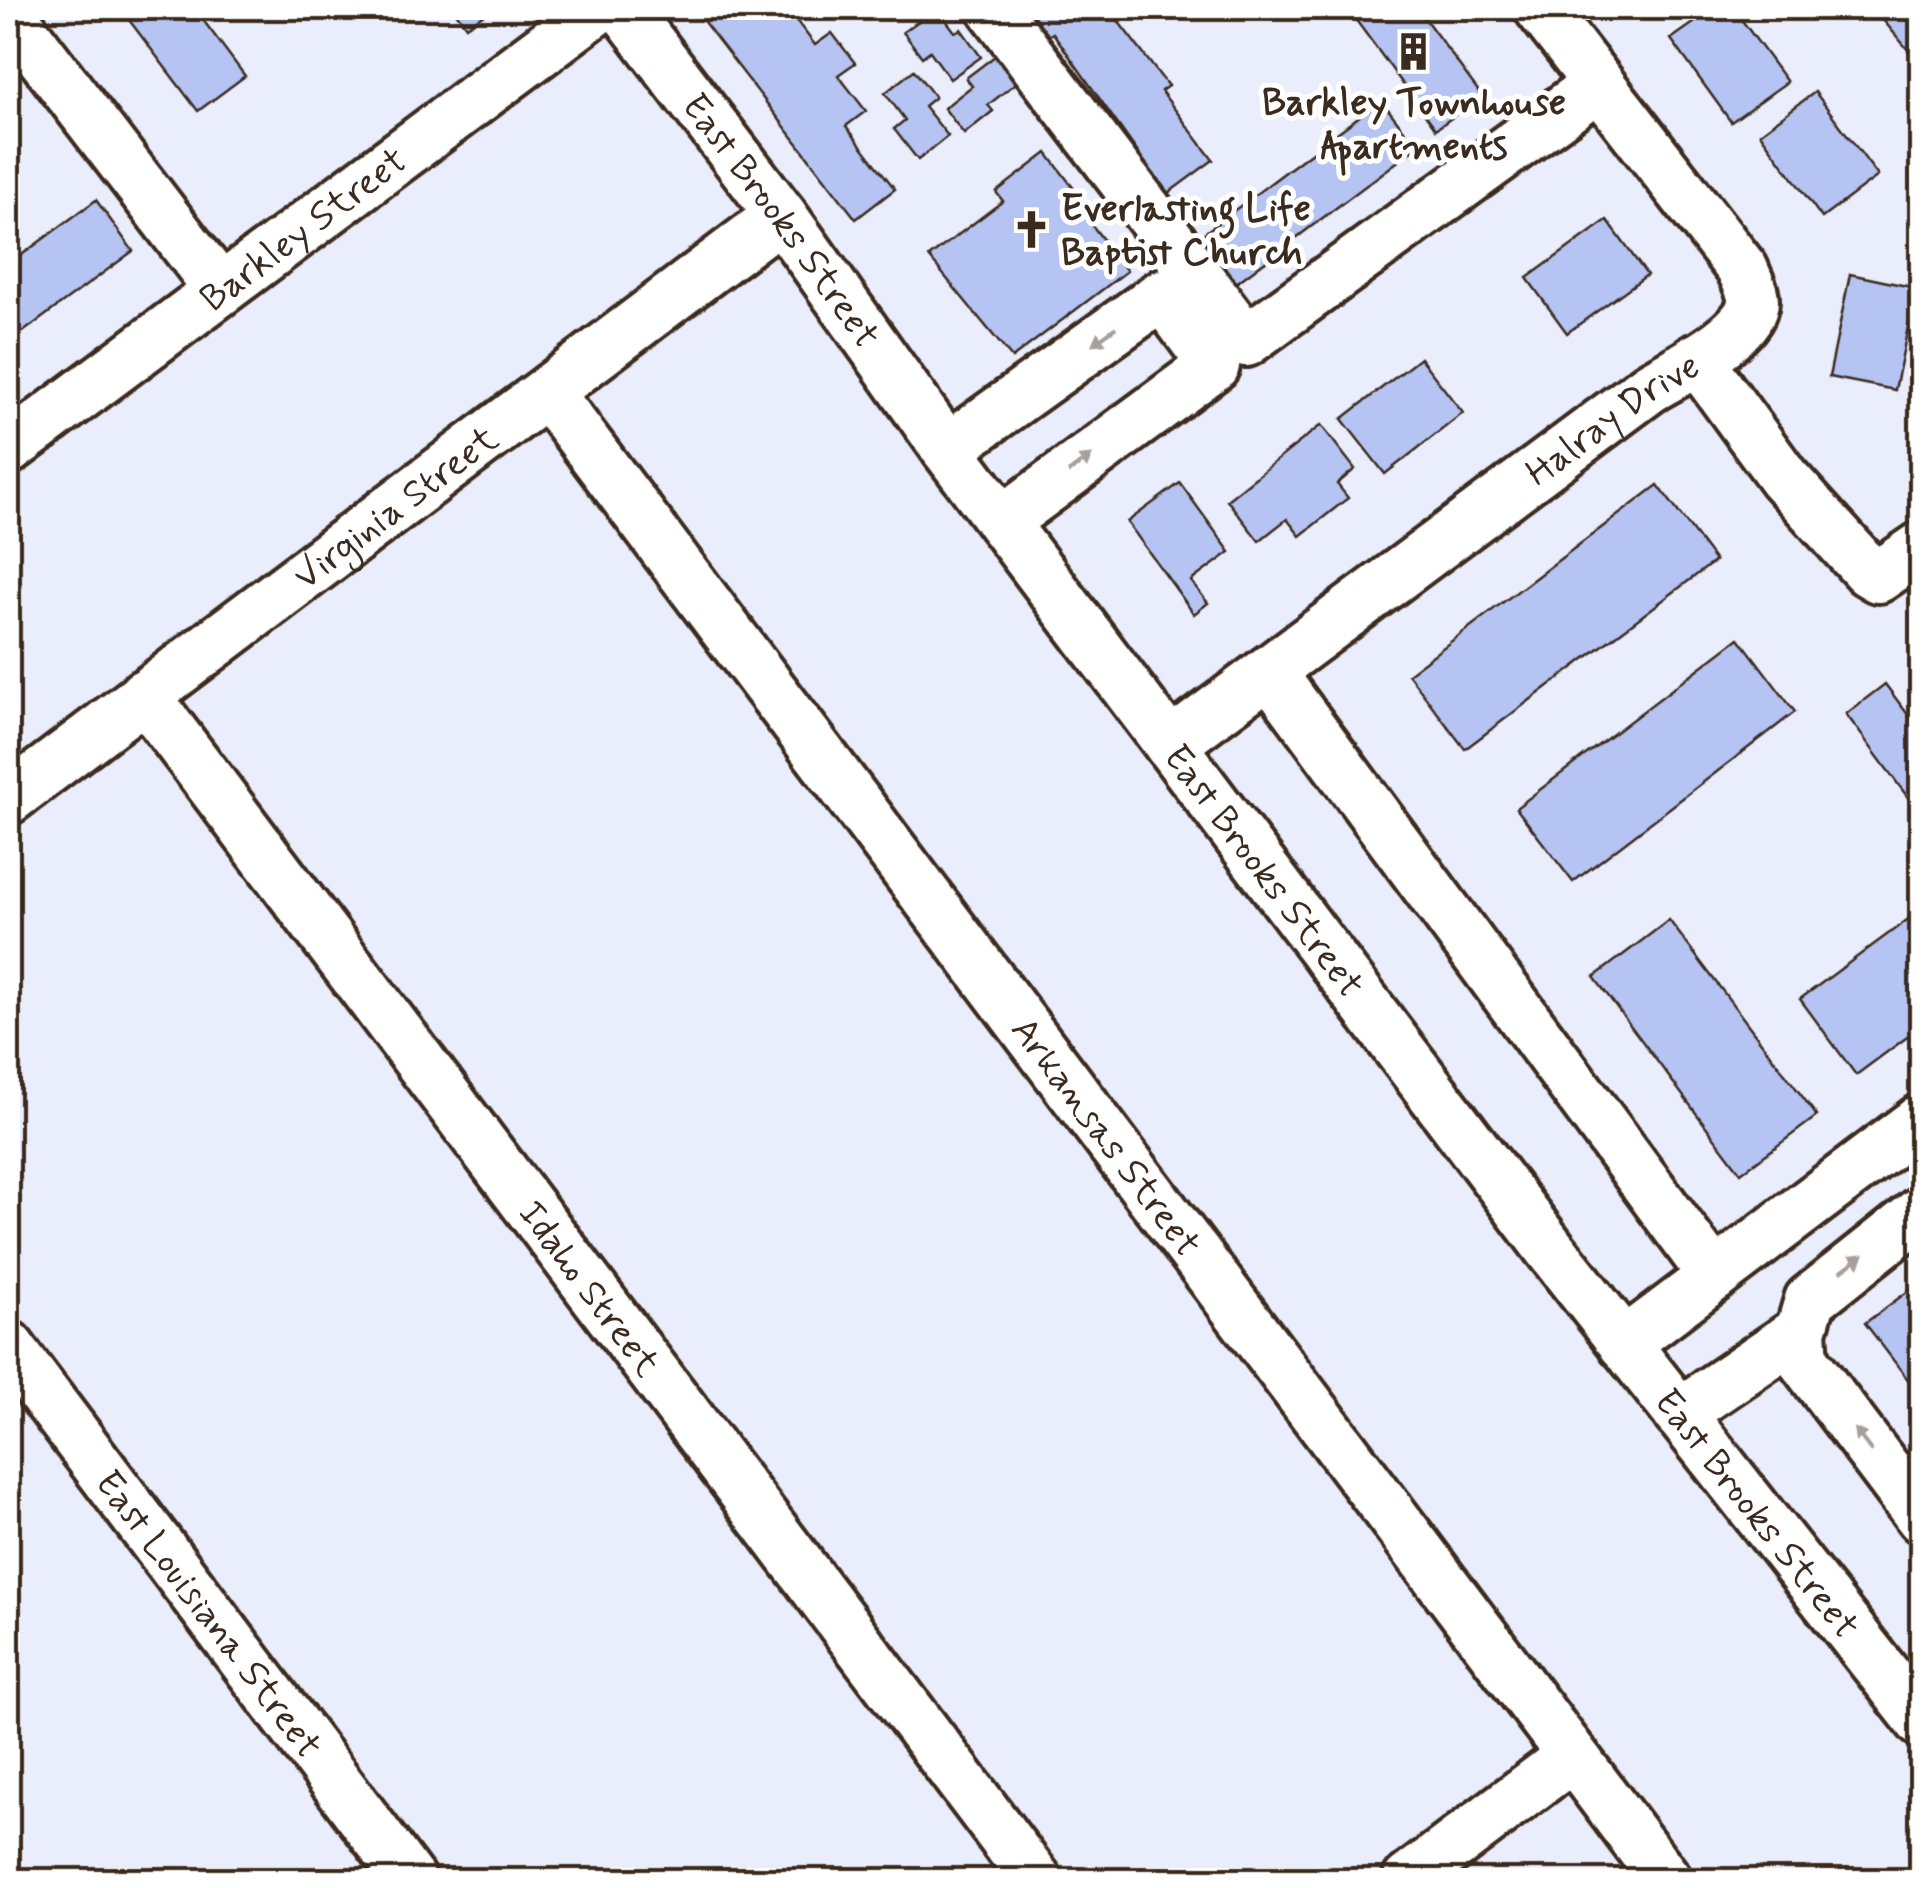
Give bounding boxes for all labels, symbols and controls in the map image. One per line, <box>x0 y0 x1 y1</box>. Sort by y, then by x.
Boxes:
building icon: Barkley Townhouse Apartments <box>1393 31 1435 73</box>
place label: Barkley Townhouse Apartments <box>1262 79 1566 176</box>
street label: East Brooks Street <box>670 84 890 359</box>
street label: Barkley Street <box>191 137 418 324</box>
place label: Everlasting Life Baptist Church <box>1061 185 1311 278</box>
church icon: Everlasting Life Baptist Church <box>1010 208 1052 250</box>
one-way arrow <box>1091 326 1117 345</box>
street label: Halray Drive <box>1517 342 1709 499</box>
street label: Virginia Street <box>284 415 509 602</box>
one-way arrow <box>1067 455 1093 474</box>
street label: East Brooks Street <box>1151 735 1374 1008</box>
street label: Arkansas Street <box>999 1008 1211 1268</box>
street label: Idaho Street <box>506 1191 671 1387</box>
one-way arrow <box>1839 1254 1865 1274</box>
street label: East Brooks Street <box>1642 1379 1869 1650</box>
one-way arrow <box>1854 1427 1874 1453</box>
street label: East Louisiana Street <box>83 1461 332 1769</box>

